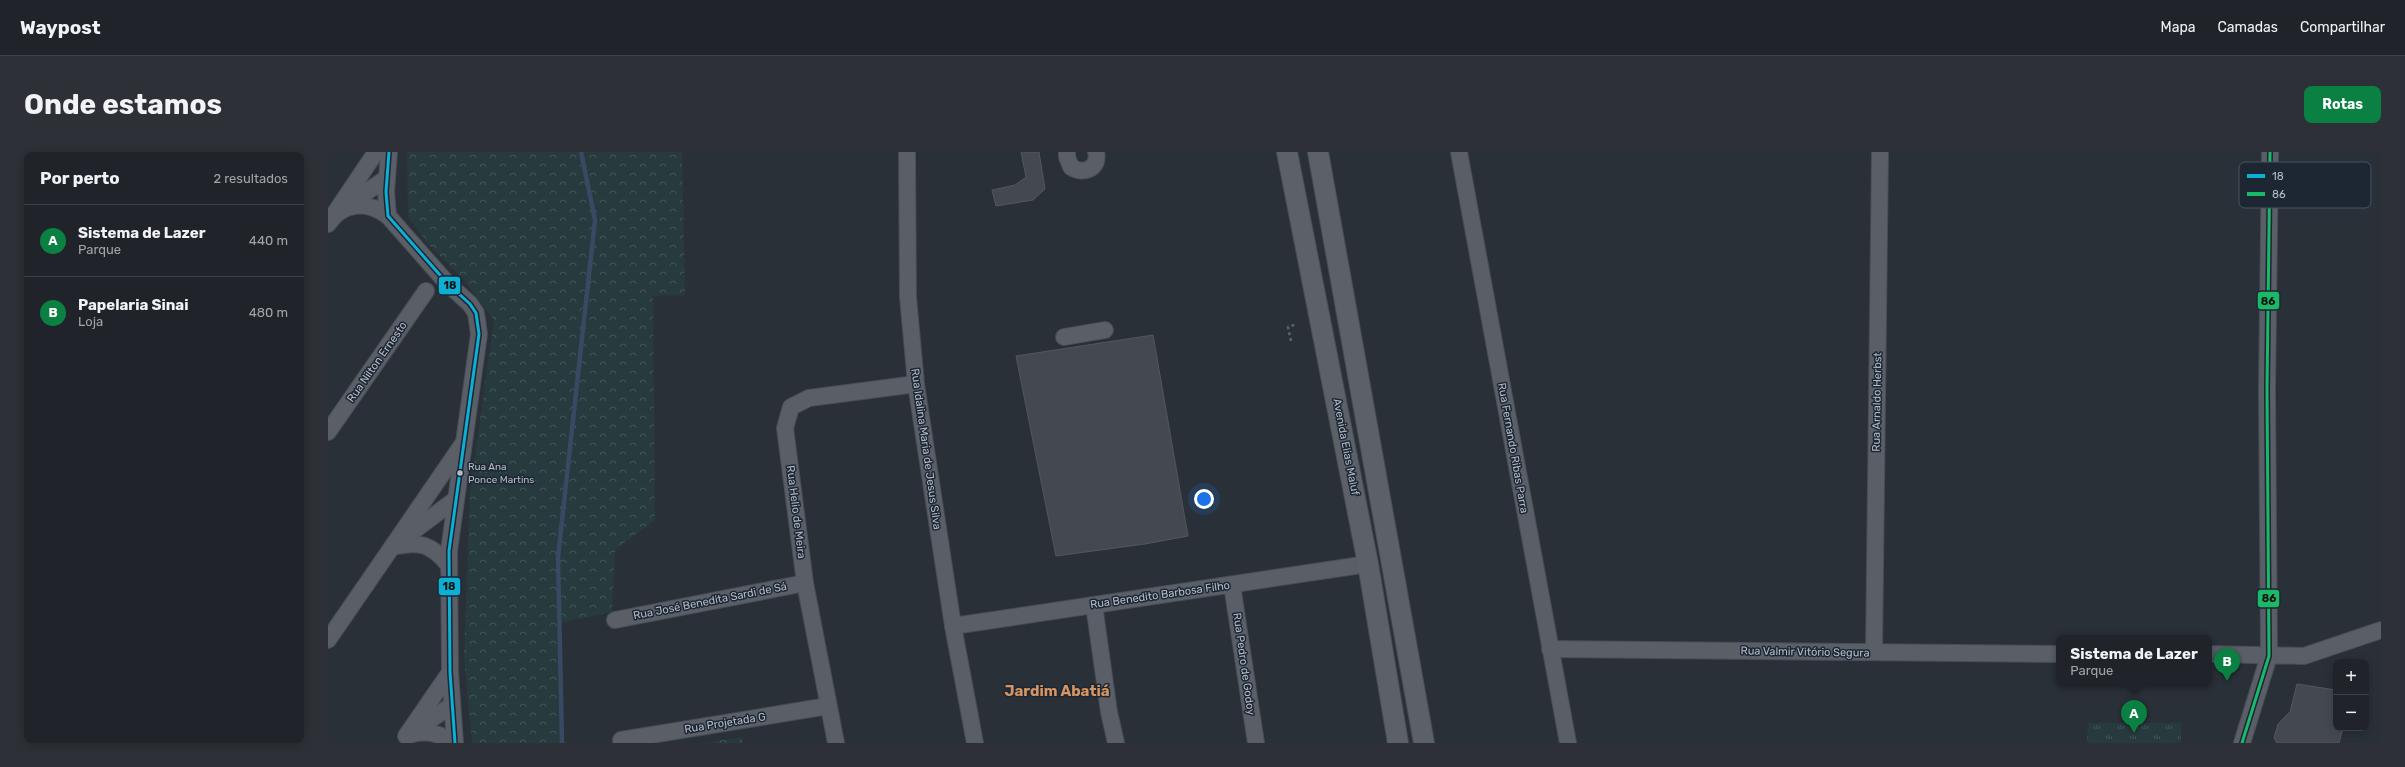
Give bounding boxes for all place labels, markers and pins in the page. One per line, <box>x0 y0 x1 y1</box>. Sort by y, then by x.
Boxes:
place label: Rua Ana Ponce Martins <box>468 461 534 486</box>
marker: Rua Ana Ponce Martins <box>455 468 465 478</box>
pin: B <box>2214 648 2240 681</box>
pin: A <box>2121 700 2147 733</box>

